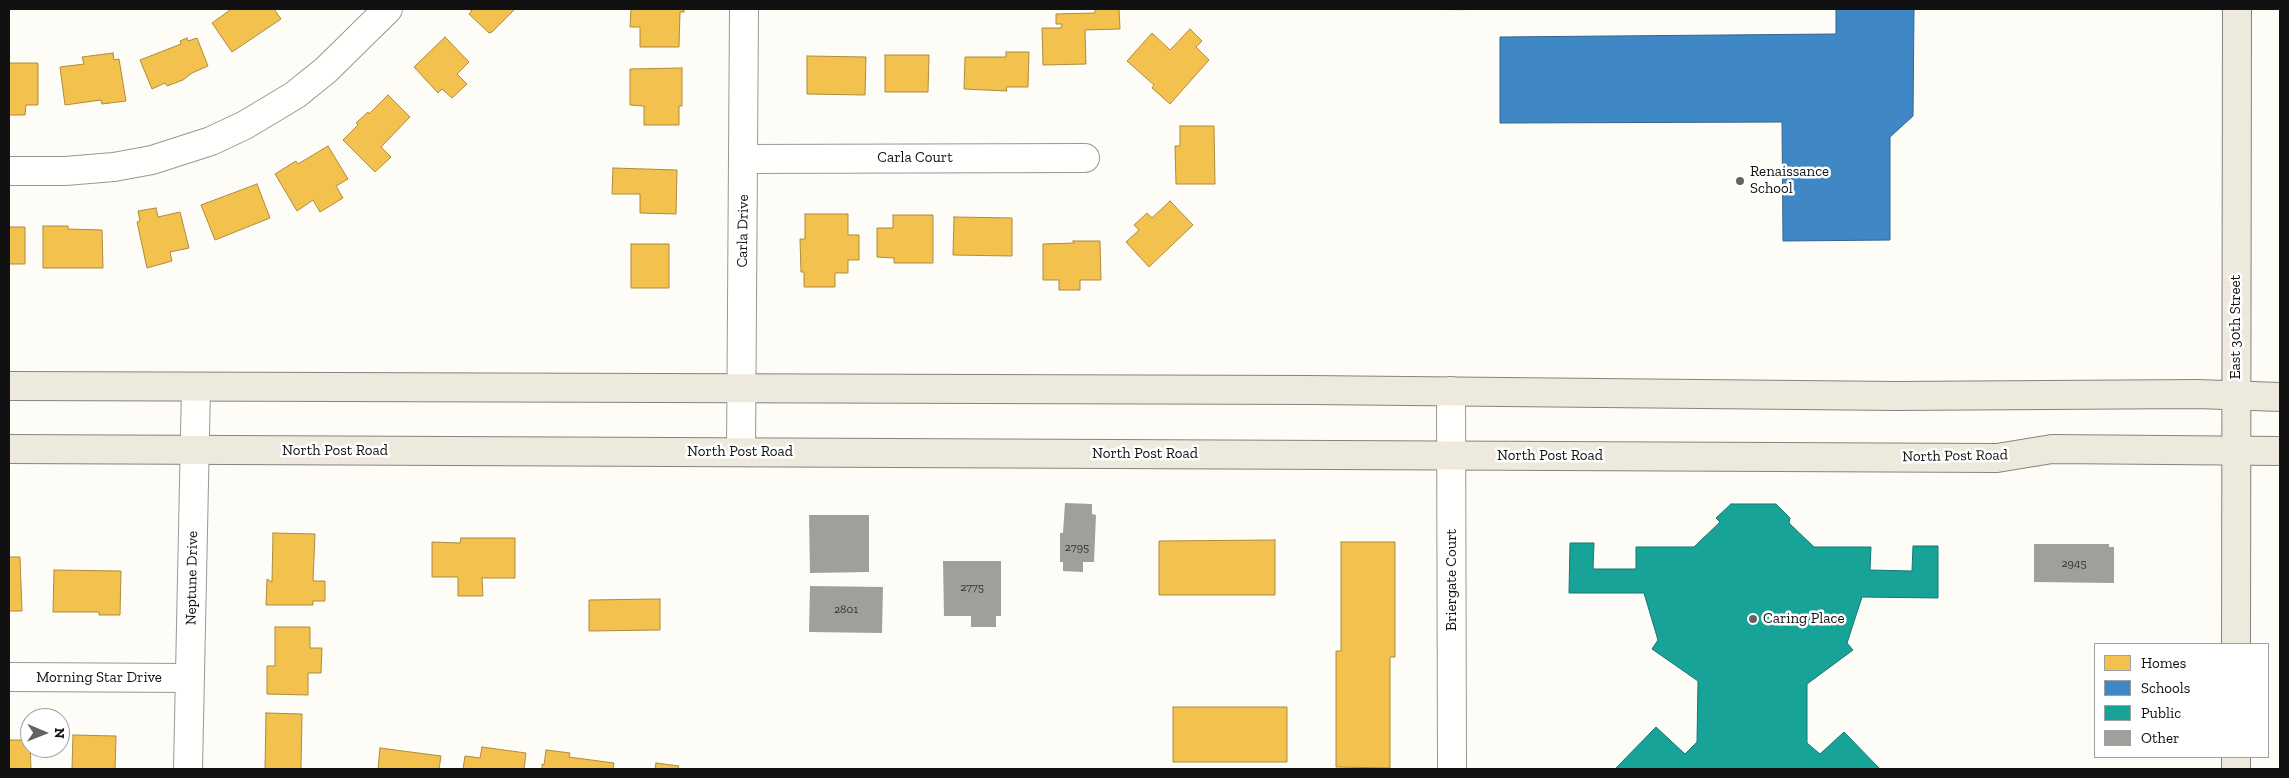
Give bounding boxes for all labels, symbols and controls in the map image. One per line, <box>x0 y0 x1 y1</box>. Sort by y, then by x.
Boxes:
street label: Carla Court <box>877 149 953 167</box>
place label: Renaissance School <box>1750 163 1829 198</box>
marker: Renaissance School <box>1734 175 1746 187</box>
street label: Carla Drive <box>733 194 753 268</box>
street label: East 30th Street <box>2227 275 2245 379</box>
street label: North Post Road <box>282 442 388 460</box>
street label: North Post Road <box>687 443 793 461</box>
street label: North Post Road <box>1092 445 1198 463</box>
street label: North Post Road <box>1902 446 2008 466</box>
street label: North Post Road <box>1497 447 1603 465</box>
street label: Briergate Court <box>1443 529 1461 631</box>
street label: Neptune Drive <box>182 531 202 625</box>
house number: 2795 <box>1065 541 1089 555</box>
house number: 2945 <box>2061 557 2087 571</box>
house number: 2775 <box>960 581 984 595</box>
house number: 2801 <box>834 603 858 617</box>
place label: Caring Place <box>1763 610 1844 628</box>
marker: Caring Place <box>1747 613 1759 625</box>
legend <box>2094 643 2269 758</box>
text: Homes <box>2141 654 2186 672</box>
street label: Morning Star Drive <box>36 669 162 687</box>
text: Schools <box>2141 679 2190 697</box>
text: Public <box>2141 704 2181 722</box>
north arrow <box>20 708 70 758</box>
text: N <box>51 728 68 739</box>
text: Other <box>2141 729 2179 747</box>

